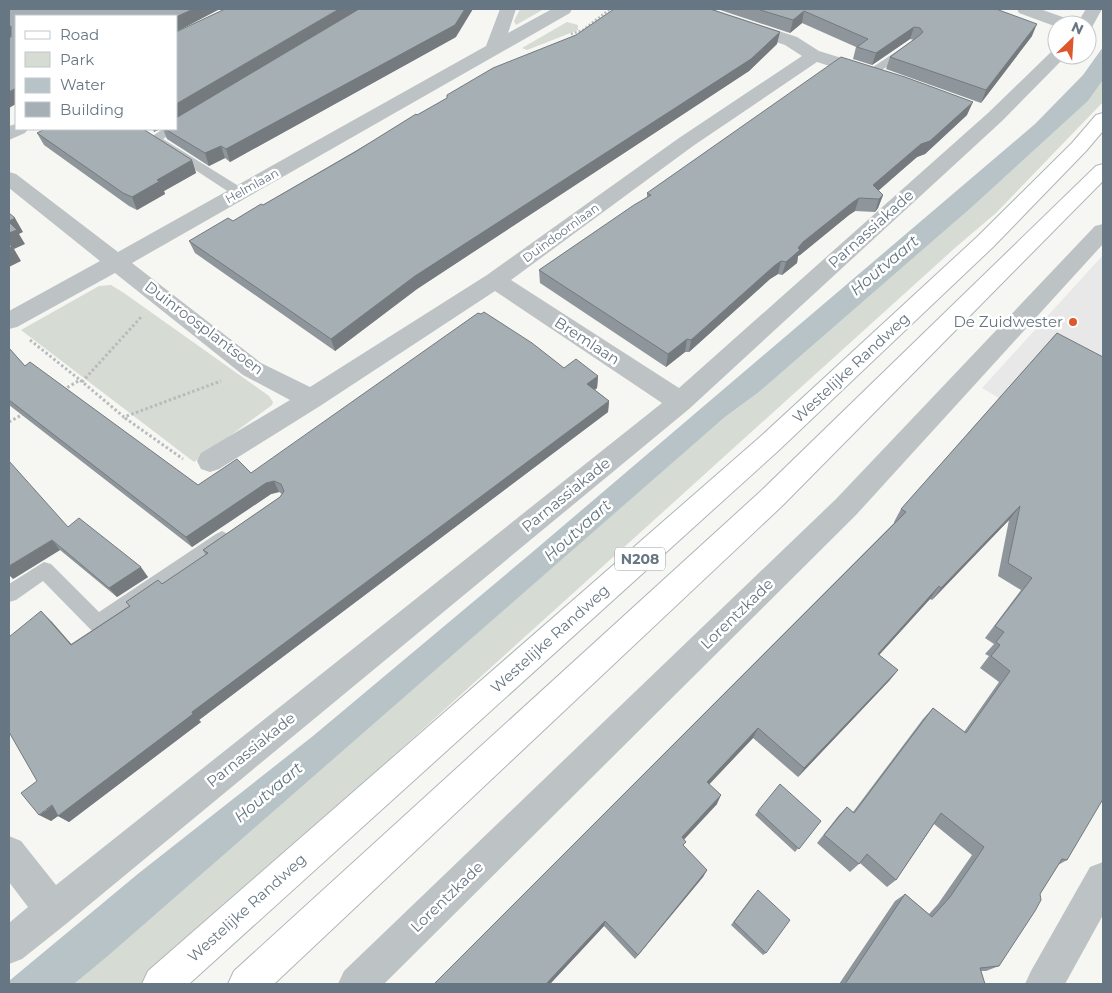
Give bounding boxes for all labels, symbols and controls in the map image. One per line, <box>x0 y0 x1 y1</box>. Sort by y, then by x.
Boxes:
legend <box>15 15 178 130</box>
north arrow <box>1047 15 1097 65</box>
text: N <box>1069 18 1086 39</box>
text: Road <box>60 25 99 44</box>
text: Park <box>60 50 94 69</box>
text: Water <box>60 75 106 94</box>
text: Building <box>60 100 124 119</box>
street label: Helmlaan <box>223 165 281 206</box>
street label: Parnassiakade <box>824 185 917 272</box>
street label: Duindoornlaan <box>520 200 602 265</box>
water label: Houtvaart <box>846 231 923 299</box>
street label: Duinroosplantsoen <box>141 277 267 378</box>
street label: Westelijke Randweg <box>788 308 913 427</box>
street label: Bremlaan <box>551 312 623 369</box>
place label: De Zuidwester <box>953 312 1063 331</box>
marker: De Zuidwester <box>1067 316 1079 328</box>
street label: Parnassiakade <box>517 453 614 536</box>
water label: Houtvaart <box>540 495 615 565</box>
road number: N208 <box>615 548 665 570</box>
street label: Lorentzkade <box>696 574 777 653</box>
street label: Westelijke Randweg <box>486 580 613 697</box>
street label: Parnassiakade <box>202 708 299 791</box>
water label: Houtvaart <box>230 758 307 826</box>
street label: Westelijke Randweg <box>183 849 310 966</box>
street label: Lorentzkade <box>406 857 487 936</box>

